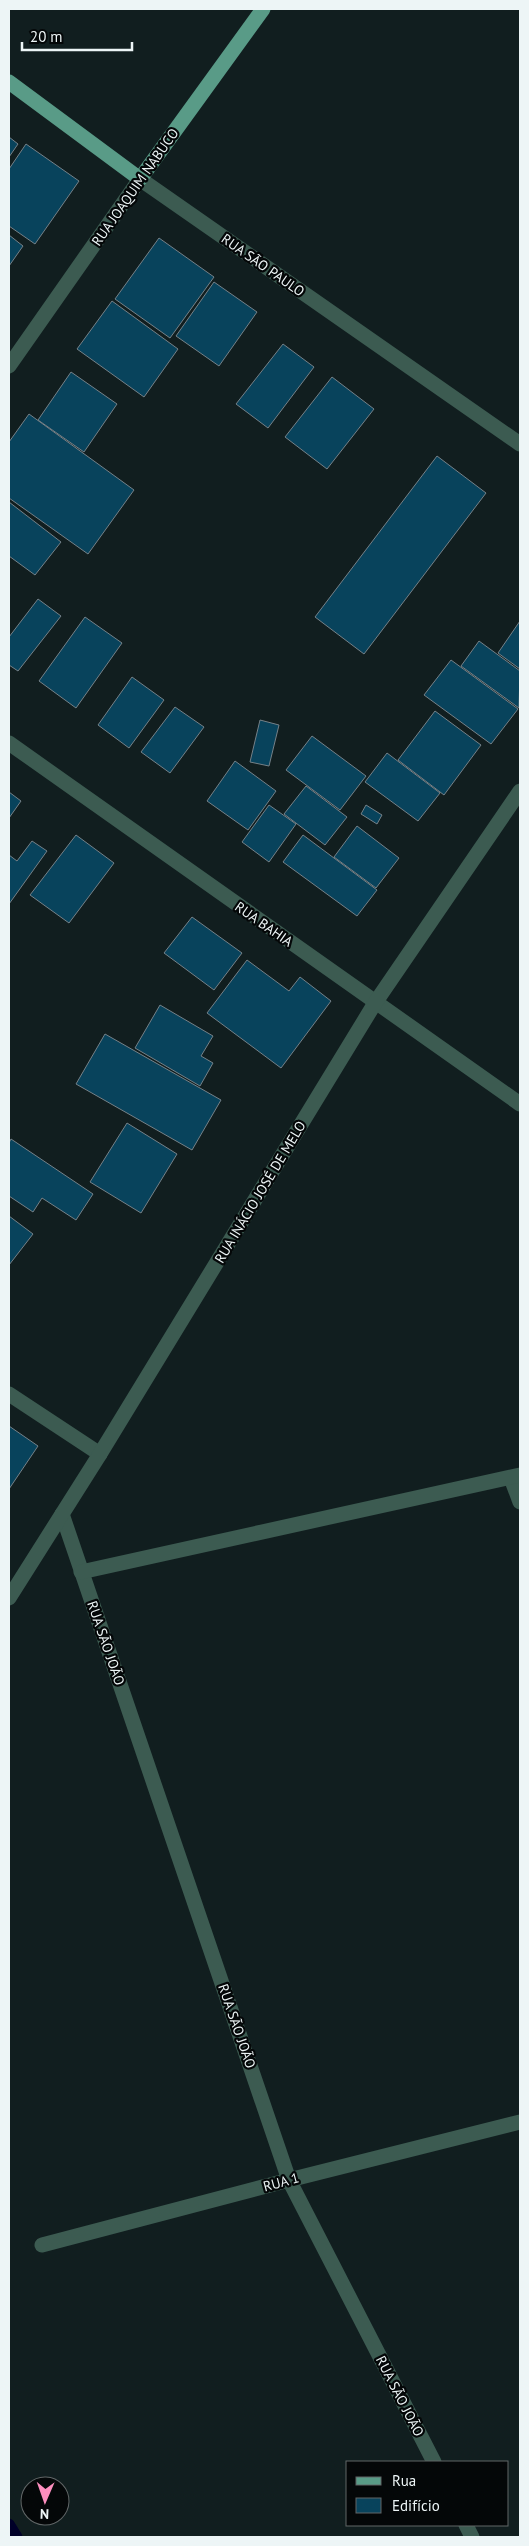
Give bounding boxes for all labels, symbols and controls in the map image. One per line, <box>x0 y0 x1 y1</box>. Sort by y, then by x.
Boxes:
scale bar <box>22 20 132 52</box>
text: 20 m <box>30 27 63 46</box>
street label: RUA JOAQUIM NABUCO <box>88 125 182 249</box>
street label: RUA SÃO PAULO <box>218 230 308 300</box>
street label: RUA BAHIA <box>231 897 297 951</box>
street label: RUA INÁCIO JOSÉ DE MELO <box>210 1118 310 1266</box>
street label: RUA SÃO JOÃO <box>83 1598 129 1688</box>
street label: RUA SÃO JOÃO <box>214 1981 260 2071</box>
street label: RUA 1 <box>261 2169 301 2195</box>
street label: RUA SÃO JOÃO <box>372 2353 428 2439</box>
legend <box>346 2461 509 2526</box>
text: Rua <box>392 2471 416 2490</box>
north arrow <box>20 2476 70 2526</box>
text: Edifício <box>392 2496 440 2515</box>
text: N <box>40 2505 49 2523</box>

